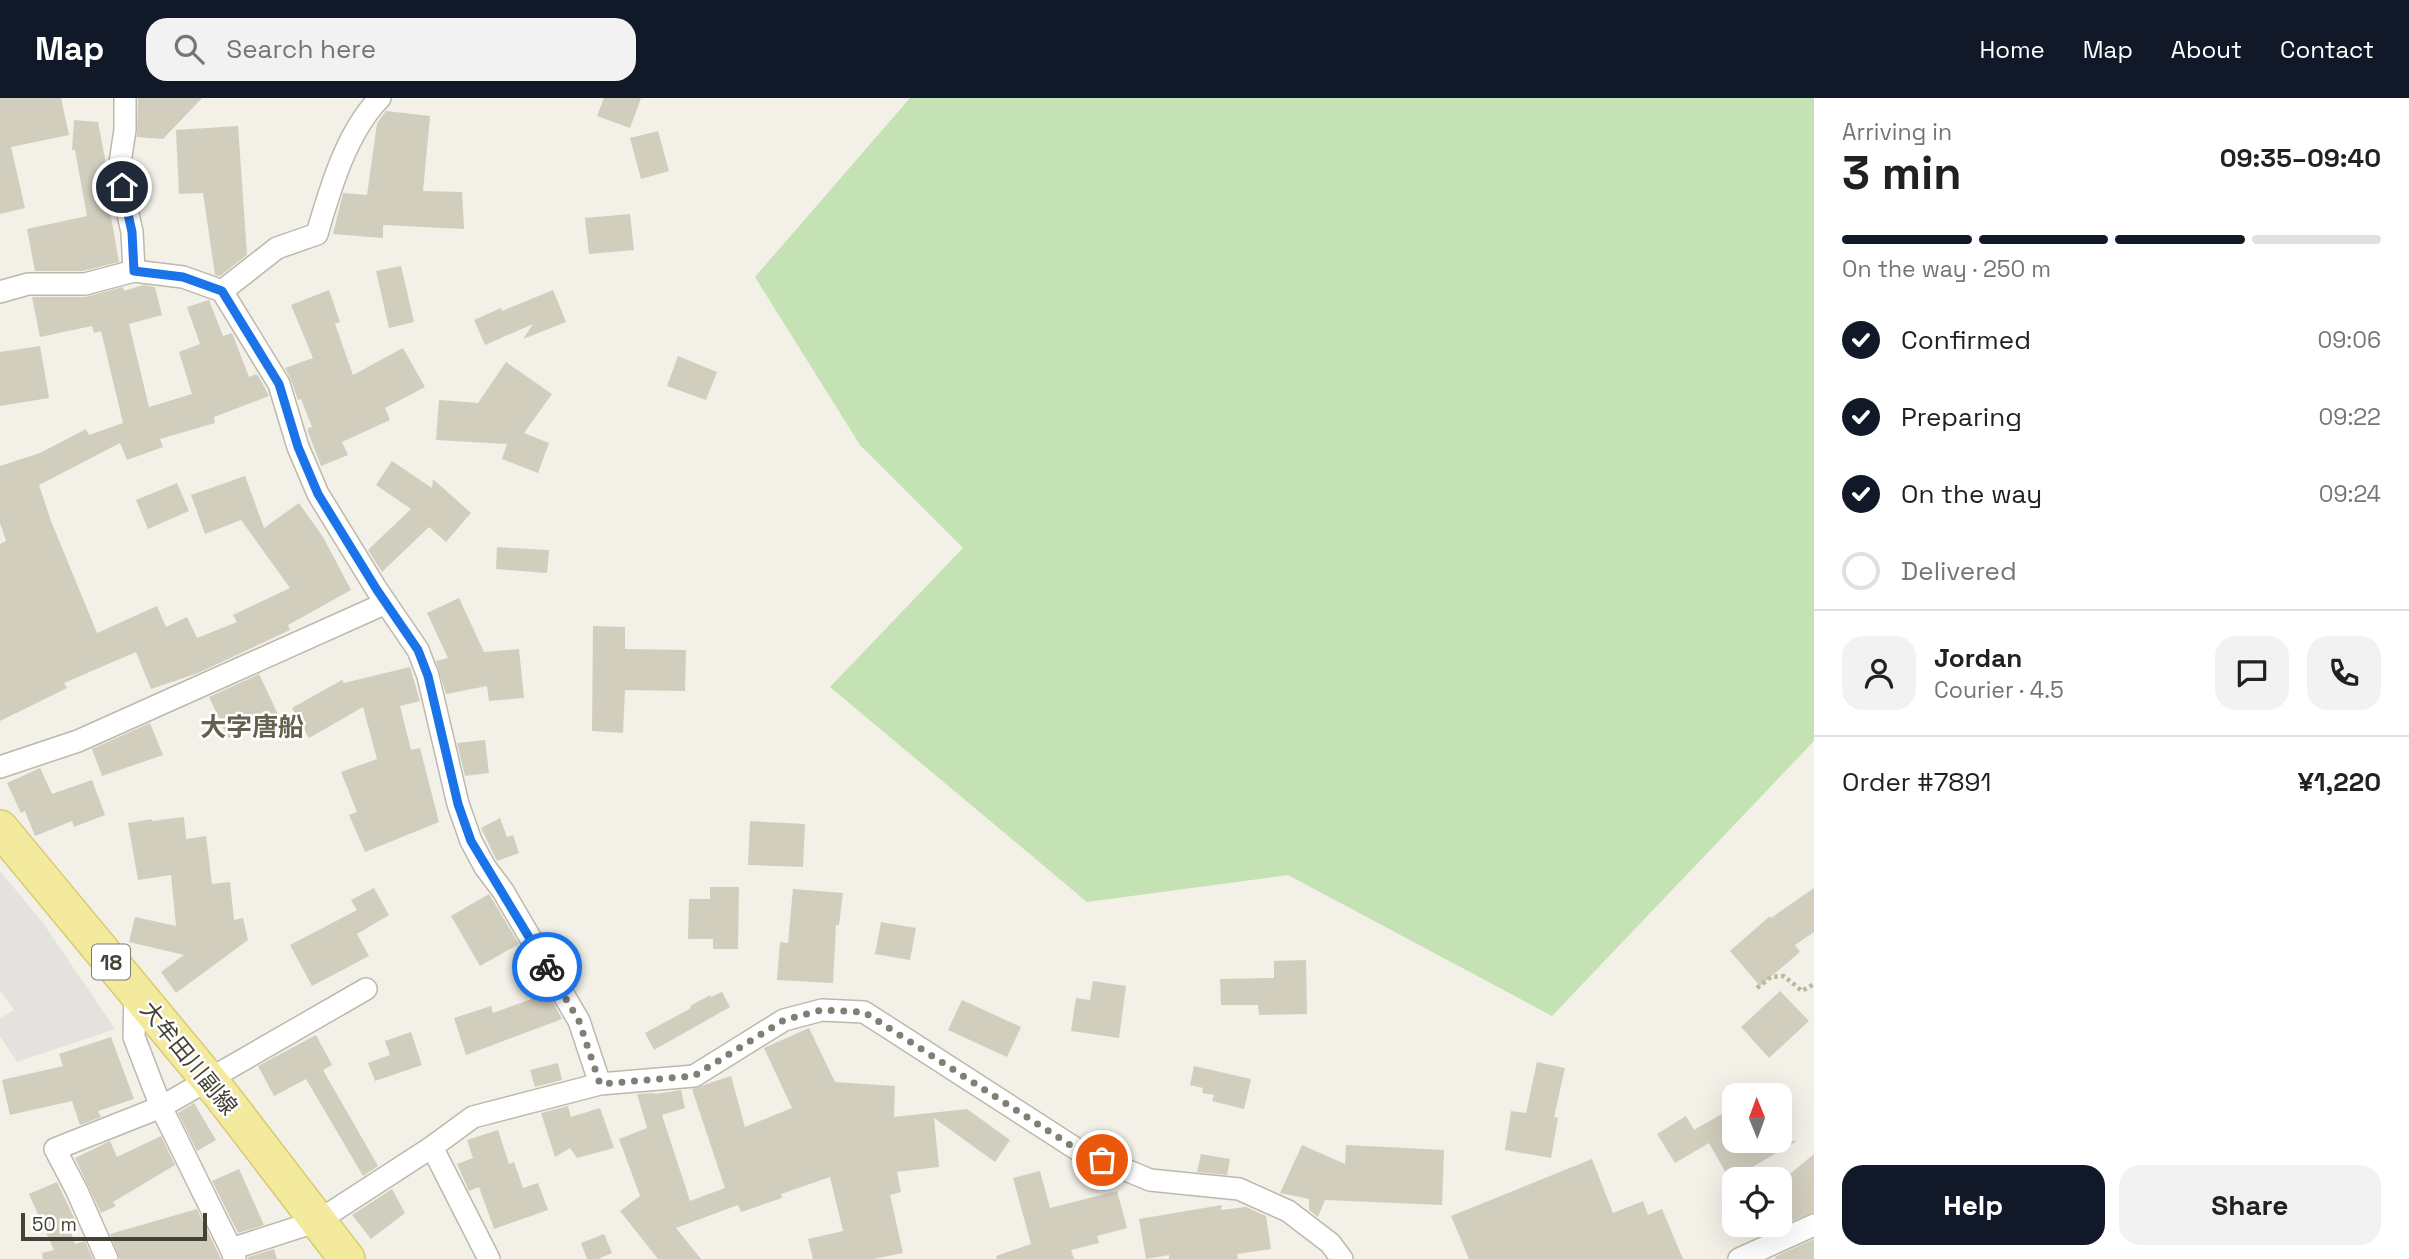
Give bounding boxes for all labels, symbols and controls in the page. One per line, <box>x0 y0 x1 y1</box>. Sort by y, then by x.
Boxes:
search box <box>146 18 636 81</box>
text: Map <box>35 28 104 70</box>
icon: search <box>170 30 208 68</box>
text: Search here <box>226 32 376 66</box>
text: Home <box>1979 34 2045 65</box>
text: Map <box>2083 34 2133 65</box>
text: About <box>2171 34 2242 65</box>
text: Contact <box>2280 34 2374 65</box>
text: Arriving in <box>1842 117 1952 147</box>
text: 09:35–09:40 <box>2220 141 2381 175</box>
text: 3 min <box>1842 144 1962 202</box>
pin <box>92 157 152 217</box>
icon: home <box>103 168 141 206</box>
text: On the way · 250 m <box>1842 254 2051 284</box>
icon: check <box>1842 321 1880 359</box>
text: Confirmed <box>1901 323 2031 357</box>
text: 09:06 <box>2318 325 2381 355</box>
icon: check <box>1842 398 1880 436</box>
text: Preparing <box>1901 400 2022 434</box>
text: 09:22 <box>2319 402 2381 432</box>
icon: check <box>1842 475 1880 513</box>
text: On the way <box>1901 477 2042 511</box>
text: 09:24 <box>2319 479 2381 509</box>
text: Delivered <box>1901 554 2017 588</box>
button: person <box>1842 636 1916 710</box>
button: chat <box>2215 636 2289 710</box>
button: phone <box>2307 636 2381 710</box>
text: Jordan <box>1934 641 2022 675</box>
text: Courier · 4.5 <box>1934 675 2064 705</box>
district label: 大字唐船 <box>200 710 304 744</box>
text: Order #7891 <box>1842 765 1991 799</box>
text: ¥1,220 <box>2298 765 2381 799</box>
courier <box>512 932 582 1002</box>
road number: 18 <box>92 944 130 980</box>
icon: bike <box>528 948 566 986</box>
street label: 大牟田川副線 <box>134 995 244 1121</box>
north arrow <box>1722 1083 1792 1153</box>
map controls <box>1722 1083 1792 1237</box>
pin <box>1072 1130 1132 1190</box>
icon: bag <box>1083 1141 1121 1179</box>
button: Help <box>1842 1165 2105 1245</box>
button: Share <box>2119 1165 2381 1245</box>
button: locate <box>1722 1167 1792 1237</box>
scale bar <box>21 1210 206 1242</box>
text: 50 m <box>32 1212 77 1237</box>

